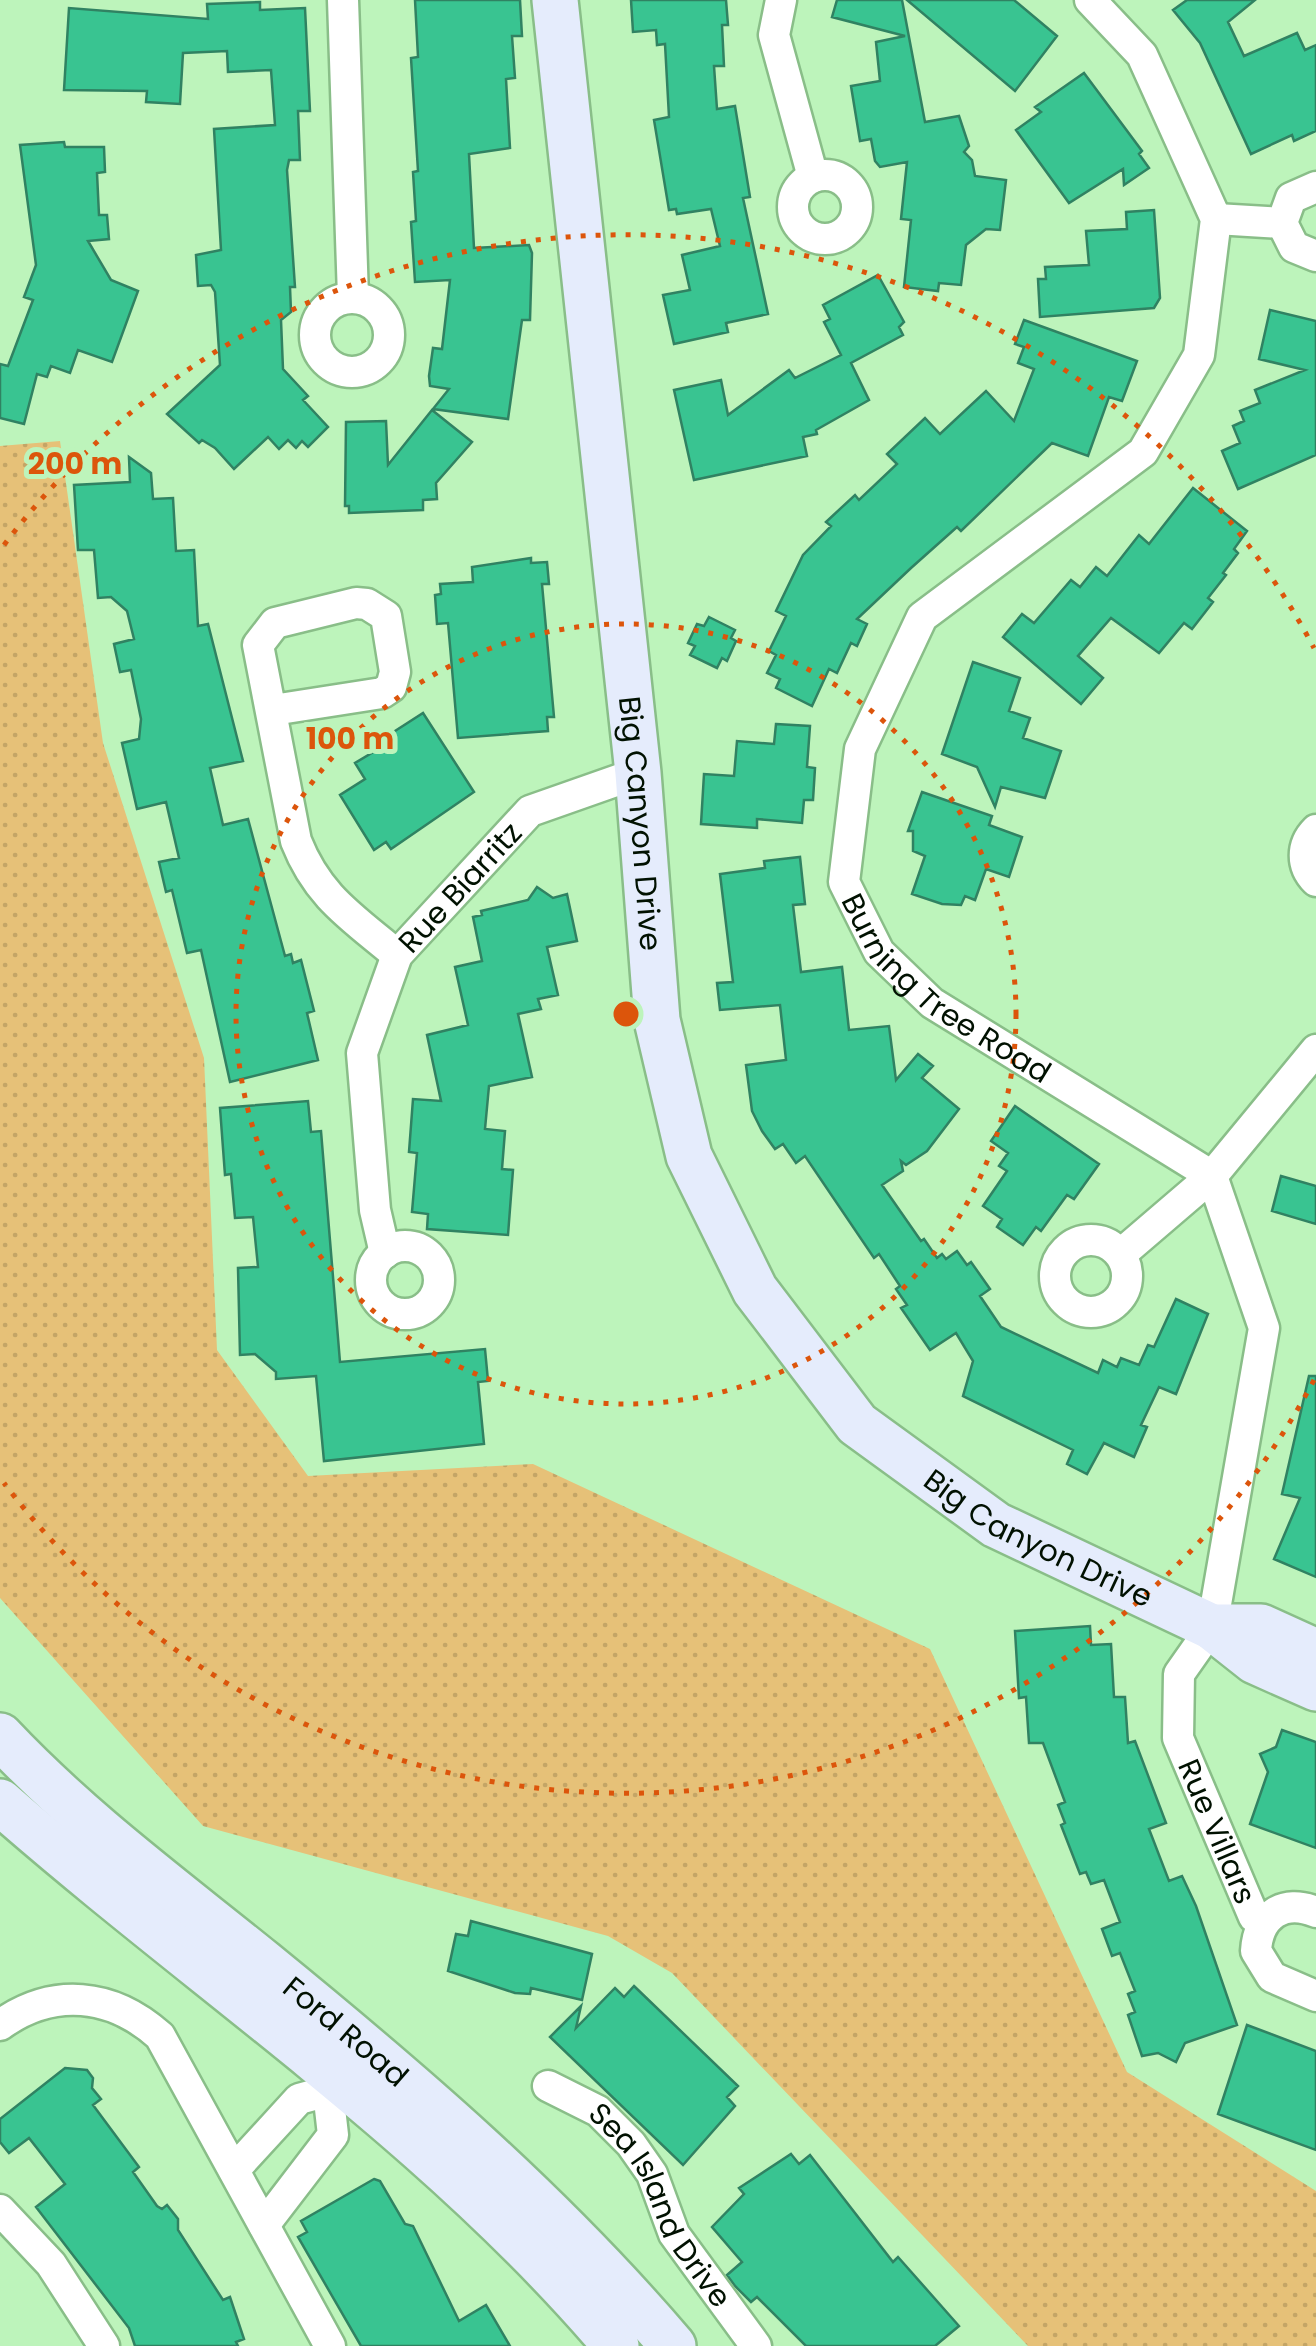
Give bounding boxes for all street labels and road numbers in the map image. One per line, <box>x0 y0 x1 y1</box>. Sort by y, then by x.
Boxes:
street label: Big Canyon Drive <box>608 694 673 952</box>
street label: Rue Biarritz <box>388 812 531 962</box>
street label: Burning Tree Road <box>831 886 1060 1093</box>
street label: Big Canyon Drive <box>915 1458 1160 1618</box>
street label: Rue Villars <box>1168 1752 1267 1910</box>
street label: Ford Road <box>274 1966 418 2096</box>
street label: Sea Island Drive <box>579 2092 742 2316</box>

